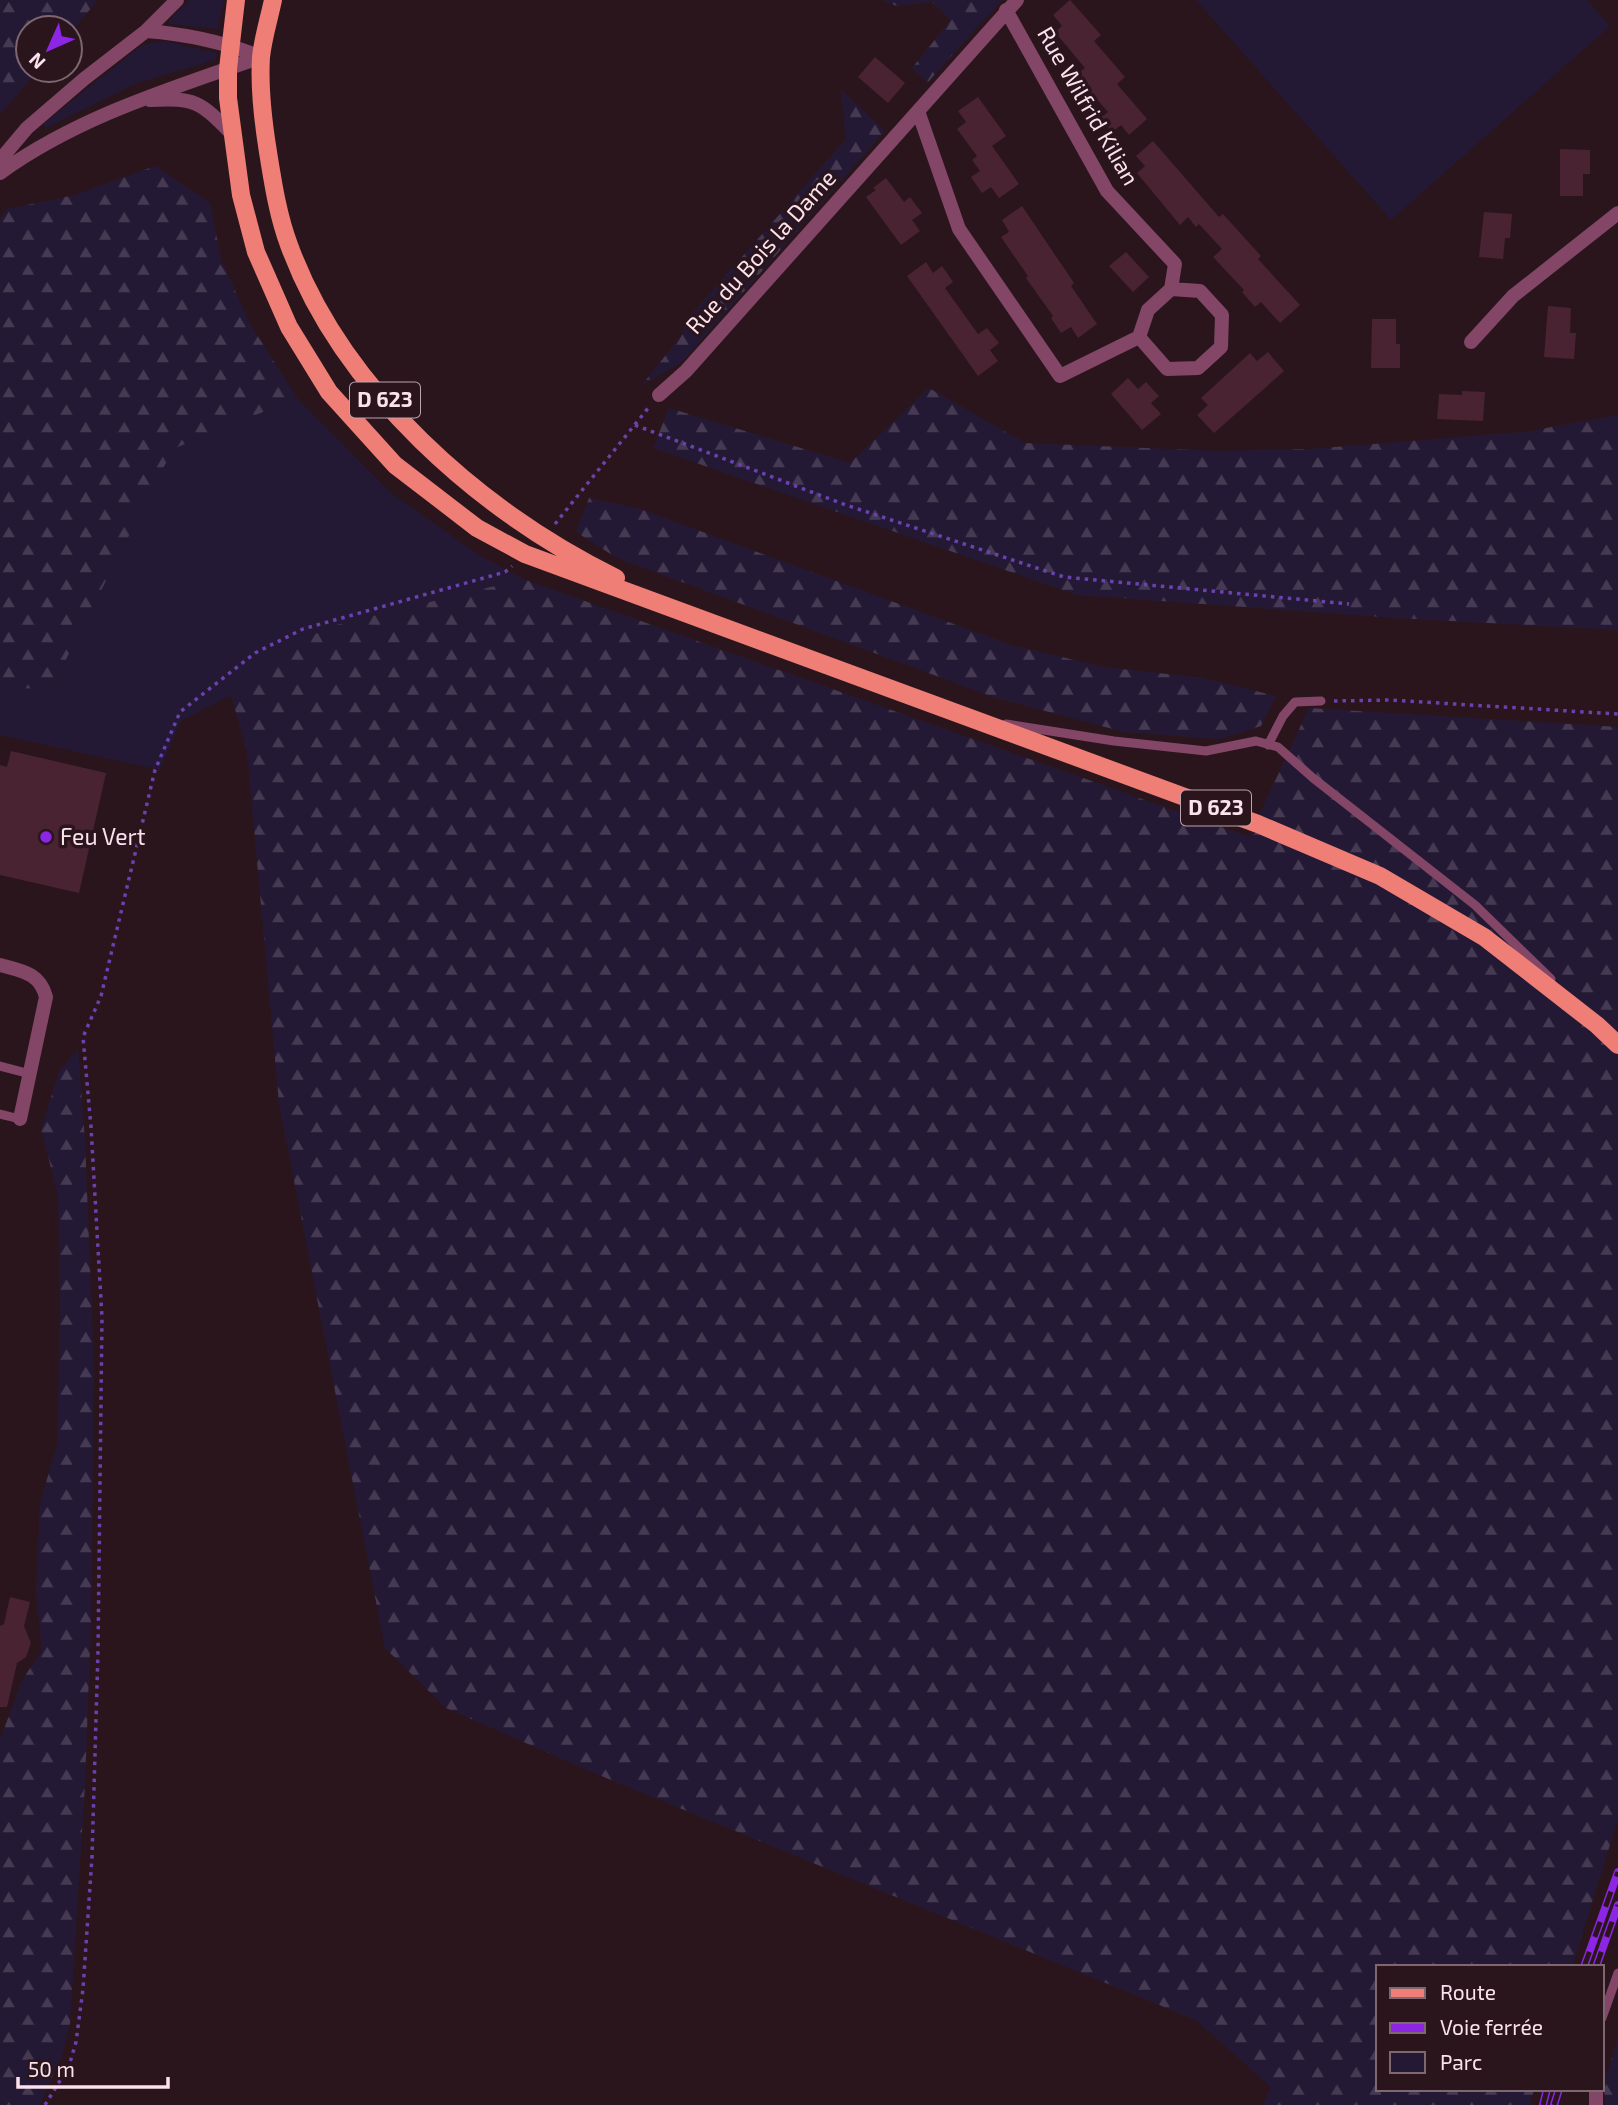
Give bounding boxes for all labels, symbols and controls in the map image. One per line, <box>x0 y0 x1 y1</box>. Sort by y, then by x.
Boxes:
north arrow <box>14 14 84 84</box>
street label: Rue Wilfrid Kilian <box>1032 21 1146 190</box>
text: N <box>24 48 50 74</box>
street label: Rue du Bois la Dame <box>679 164 841 339</box>
road number: D 623 <box>350 382 420 418</box>
road number: D 623 <box>1181 790 1251 826</box>
place label: Feu Vert <box>60 822 146 850</box>
marker: Feu Vert <box>38 829 54 845</box>
legend <box>1376 1965 1604 2091</box>
text: Route <box>1440 1979 1496 2004</box>
text: Voie ferrée <box>1440 2014 1543 2039</box>
scale bar <box>18 2046 168 2090</box>
text: Parc <box>1440 2049 1482 2074</box>
text: 50 m <box>28 2056 75 2081</box>

